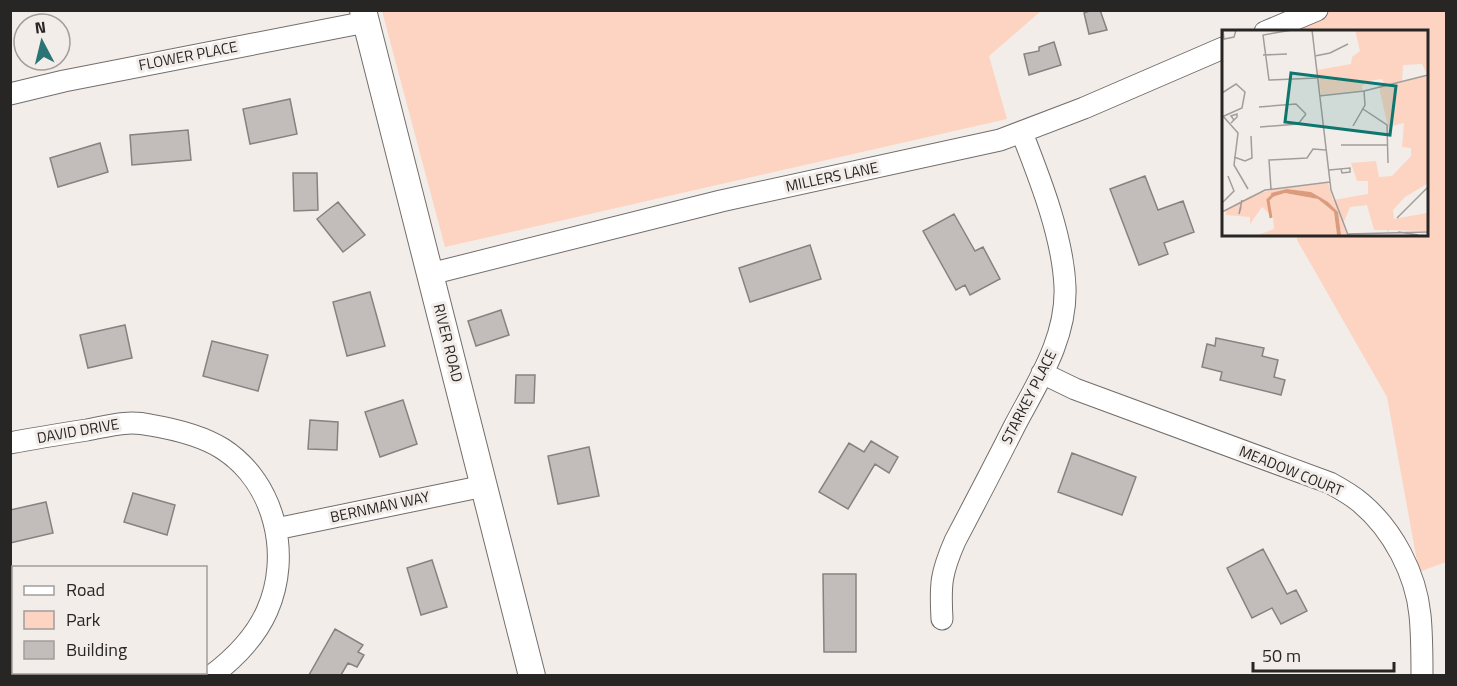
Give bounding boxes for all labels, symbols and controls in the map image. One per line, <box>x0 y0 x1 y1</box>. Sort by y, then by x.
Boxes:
north arrow <box>12 12 72 72</box>
text: N <box>33 15 47 40</box>
inset map <box>1222 30 1427 236</box>
street label: FLOWER PLACE <box>137 35 239 76</box>
street label: MILLERS LANE <box>783 155 880 198</box>
street label: RIVER ROAD <box>428 301 469 385</box>
street label: STARKEY PLACE <box>995 346 1062 448</box>
street label: DAVID DRIVE <box>35 412 121 449</box>
street label: MEADOW COURT <box>1236 439 1347 502</box>
street label: BERNMAN WAY <box>328 485 432 528</box>
legend <box>12 566 207 674</box>
text: Road <box>66 576 105 603</box>
text: Park <box>66 606 101 633</box>
scale bar <box>1253 635 1394 673</box>
text: Building <box>66 636 127 663</box>
text: 50 m <box>1262 642 1301 669</box>

